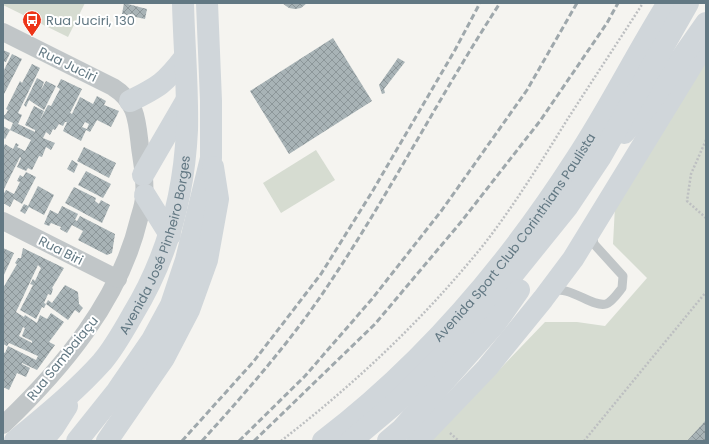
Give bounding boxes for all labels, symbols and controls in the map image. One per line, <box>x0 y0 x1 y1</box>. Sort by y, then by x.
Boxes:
bus stop icon: Rua Juciri, 130 <box>21 9 43 37</box>
place label: Rua Juciri, 130 <box>46 11 135 30</box>
street label: Rua Juciri <box>35 42 100 87</box>
street label: Avenida Sport Club Corinthians Paulista <box>429 129 600 346</box>
street label: Avenida José Pinheiro Borges <box>114 154 195 338</box>
street label: Rua Biri <box>35 231 86 270</box>
street label: Rua Sambaiaçu <box>22 312 103 405</box>

